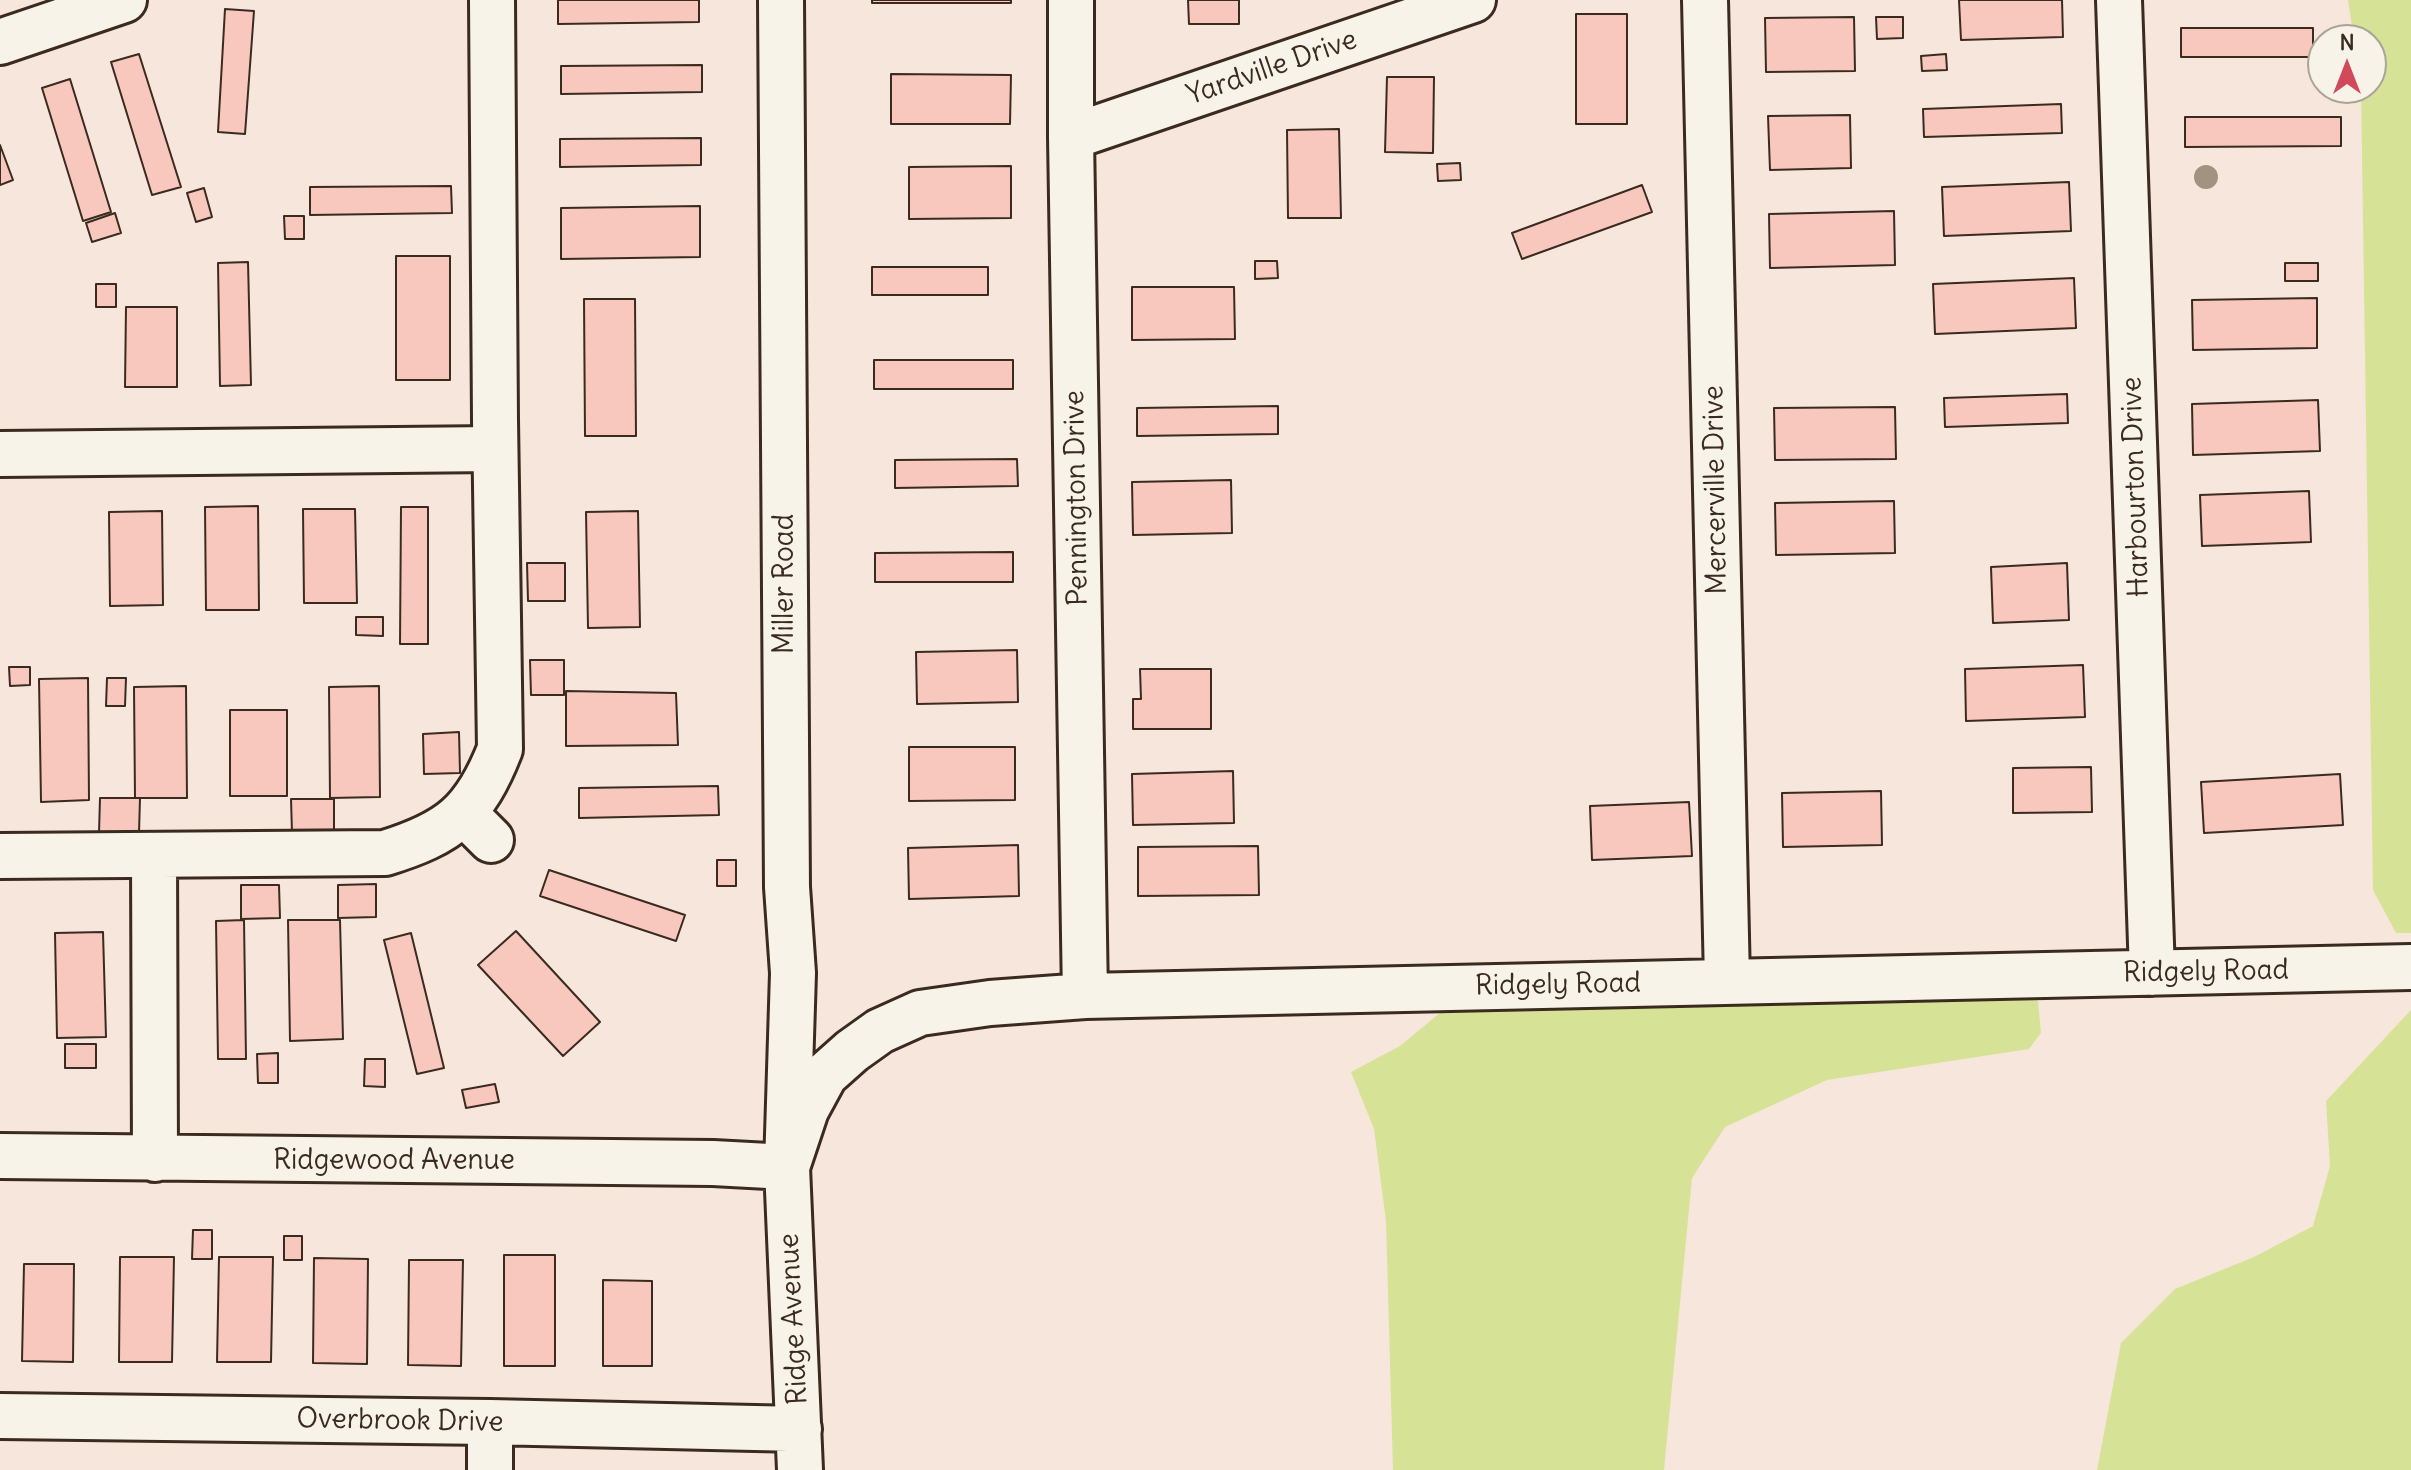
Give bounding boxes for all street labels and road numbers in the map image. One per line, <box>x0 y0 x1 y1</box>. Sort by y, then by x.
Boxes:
street label: Yardville Drive <box>1183 23 1361 113</box>
street label: Harbourton Drive <box>2115 376 2157 598</box>
street label: Mercerville Drive <box>1697 385 1735 595</box>
street label: Pennington Drive <box>1058 390 1096 606</box>
street label: Miller Road <box>768 514 802 654</box>
street label: Ridgely Road <box>2123 954 2289 990</box>
street label: Ridgely Road <box>1475 967 1641 1003</box>
street label: Ridgewood Avenue <box>273 1144 515 1178</box>
street label: Ridge Avenue <box>773 1232 815 1406</box>
street label: Overbrook Drive <box>296 1402 504 1440</box>

